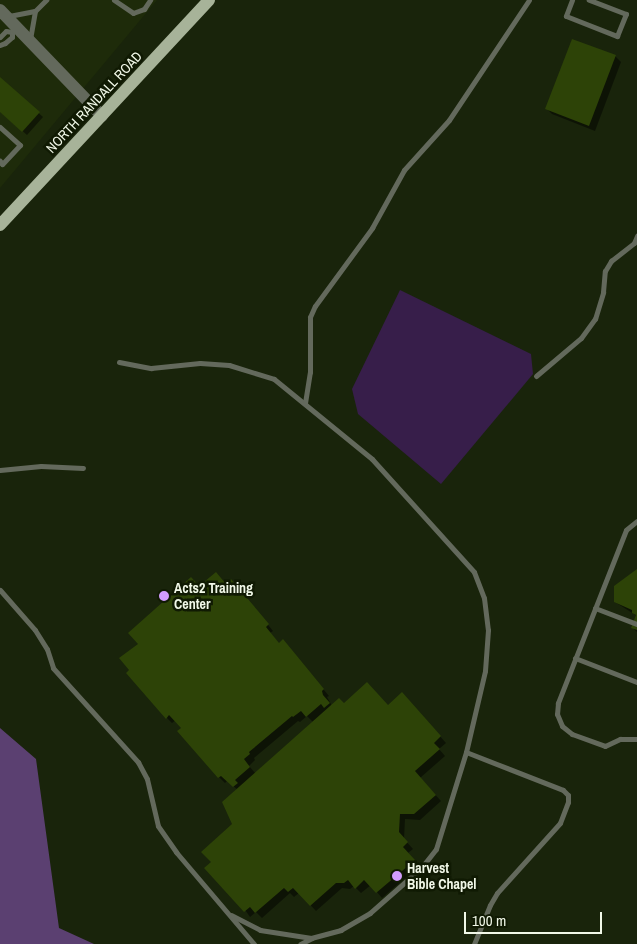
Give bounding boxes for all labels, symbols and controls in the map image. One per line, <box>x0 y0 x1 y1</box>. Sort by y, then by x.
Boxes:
street label: NORTH RANDALL ROAD <box>42 48 146 156</box>
place label: Acts2 Training Center <box>174 580 253 612</box>
marker: Acts2 Training Center <box>158 590 170 602</box>
place label: Harvest Bible Chapel <box>407 860 477 892</box>
marker: Harvest Bible Chapel <box>391 870 403 882</box>
scale bar <box>467 902 604 934</box>
text: 100 m <box>472 910 506 931</box>

